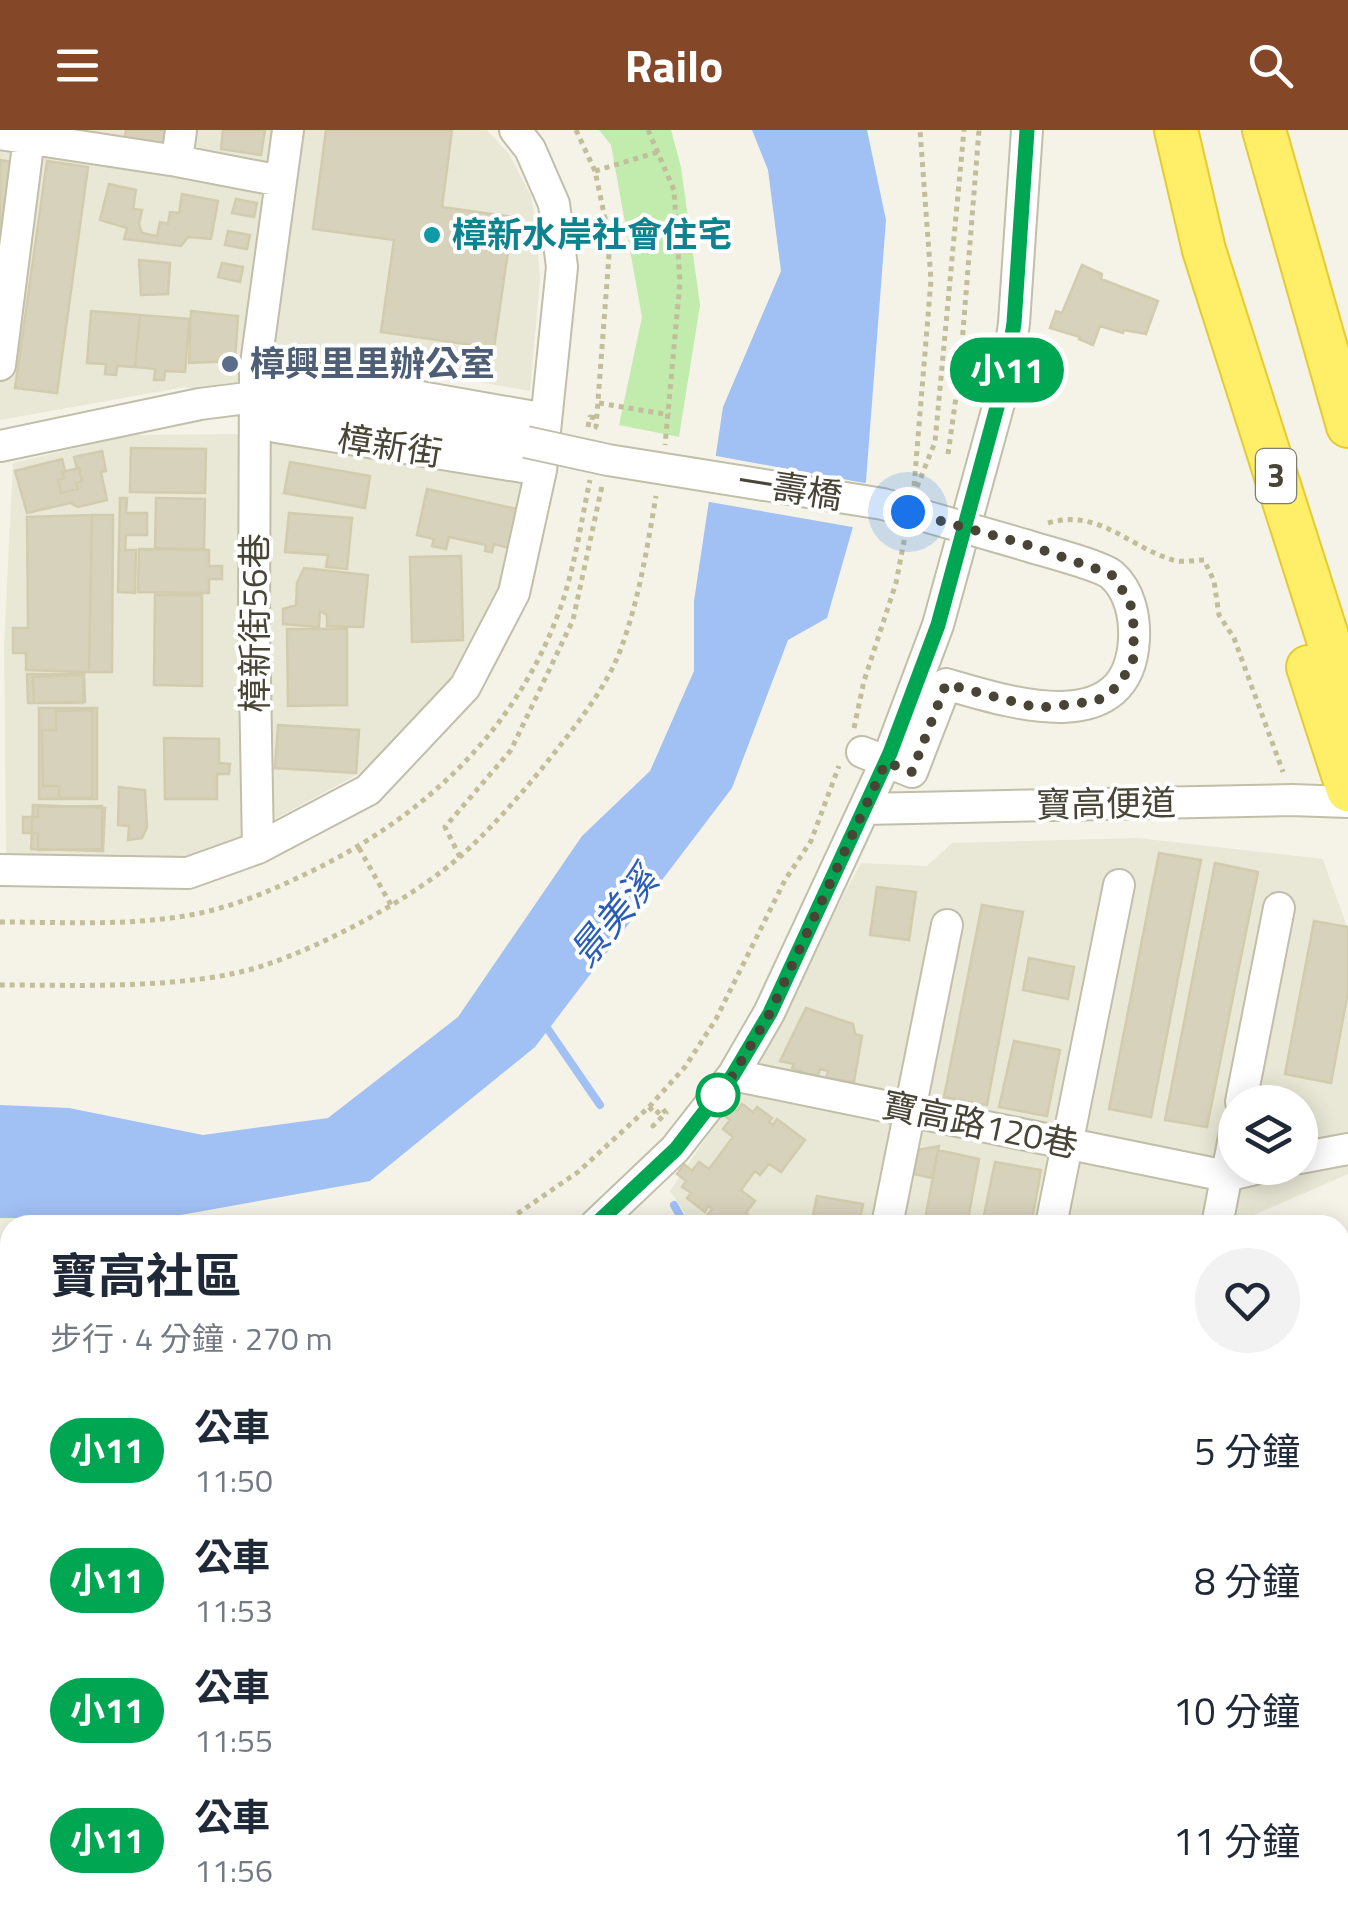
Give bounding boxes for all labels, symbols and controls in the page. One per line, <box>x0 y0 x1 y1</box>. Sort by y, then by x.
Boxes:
text: Railo <box>625 31 723 99</box>
icon: menu <box>50 38 105 93</box>
icon: search <box>1243 38 1298 93</box>
place label: 樟新水岸社會住宅 <box>452 207 732 261</box>
marker: 樟新水岸社會住宅 <box>421 224 443 246</box>
place label: 樟興里里辦公室 <box>250 336 495 390</box>
line badge: 小11 <box>950 338 1064 402</box>
text: 小11 <box>970 343 1044 397</box>
marker: 樟興里里辦公室 <box>219 353 241 375</box>
street label: 樟新街 <box>334 410 446 480</box>
road number: 3 <box>1256 449 1296 503</box>
street label: 一壽橋 <box>734 453 846 523</box>
your location <box>883 487 933 537</box>
street label: 樟新街56巷 <box>227 533 281 713</box>
street label: 寶高便道 <box>1036 775 1176 831</box>
water label: 景美溪 <box>555 850 675 979</box>
unlabelled marker <box>697 1074 739 1116</box>
street label: 寶高路120巷 <box>877 1077 1083 1171</box>
map controls <box>1218 1085 1318 1185</box>
button: layers <box>1218 1085 1318 1185</box>
text: 寶高社區 <box>50 1239 242 1312</box>
button: heart <box>1195 1248 1300 1353</box>
text: 步行 · 4 分鐘 · 270 m <box>50 1314 333 1362</box>
text: 公車 <box>194 1398 270 1456</box>
text: 5 分鐘 <box>1194 1422 1300 1480</box>
text: 小11 <box>70 1423 144 1477</box>
text: 11:50 <box>194 1456 273 1504</box>
text: 公車 <box>194 1528 270 1586</box>
text: 8 分鐘 <box>1194 1552 1300 1610</box>
text: 小11 <box>70 1553 144 1607</box>
text: 11:53 <box>194 1586 273 1634</box>
text: 公車 <box>194 1658 270 1716</box>
text: 10 分鐘 <box>1173 1682 1300 1740</box>
text: 小11 <box>70 1683 144 1737</box>
text: 11:55 <box>194 1716 273 1764</box>
text: 公車 <box>194 1788 270 1846</box>
text: 11 分鐘 <box>1173 1812 1300 1870</box>
text: 小11 <box>70 1813 144 1867</box>
text: 11:56 <box>194 1846 273 1894</box>

